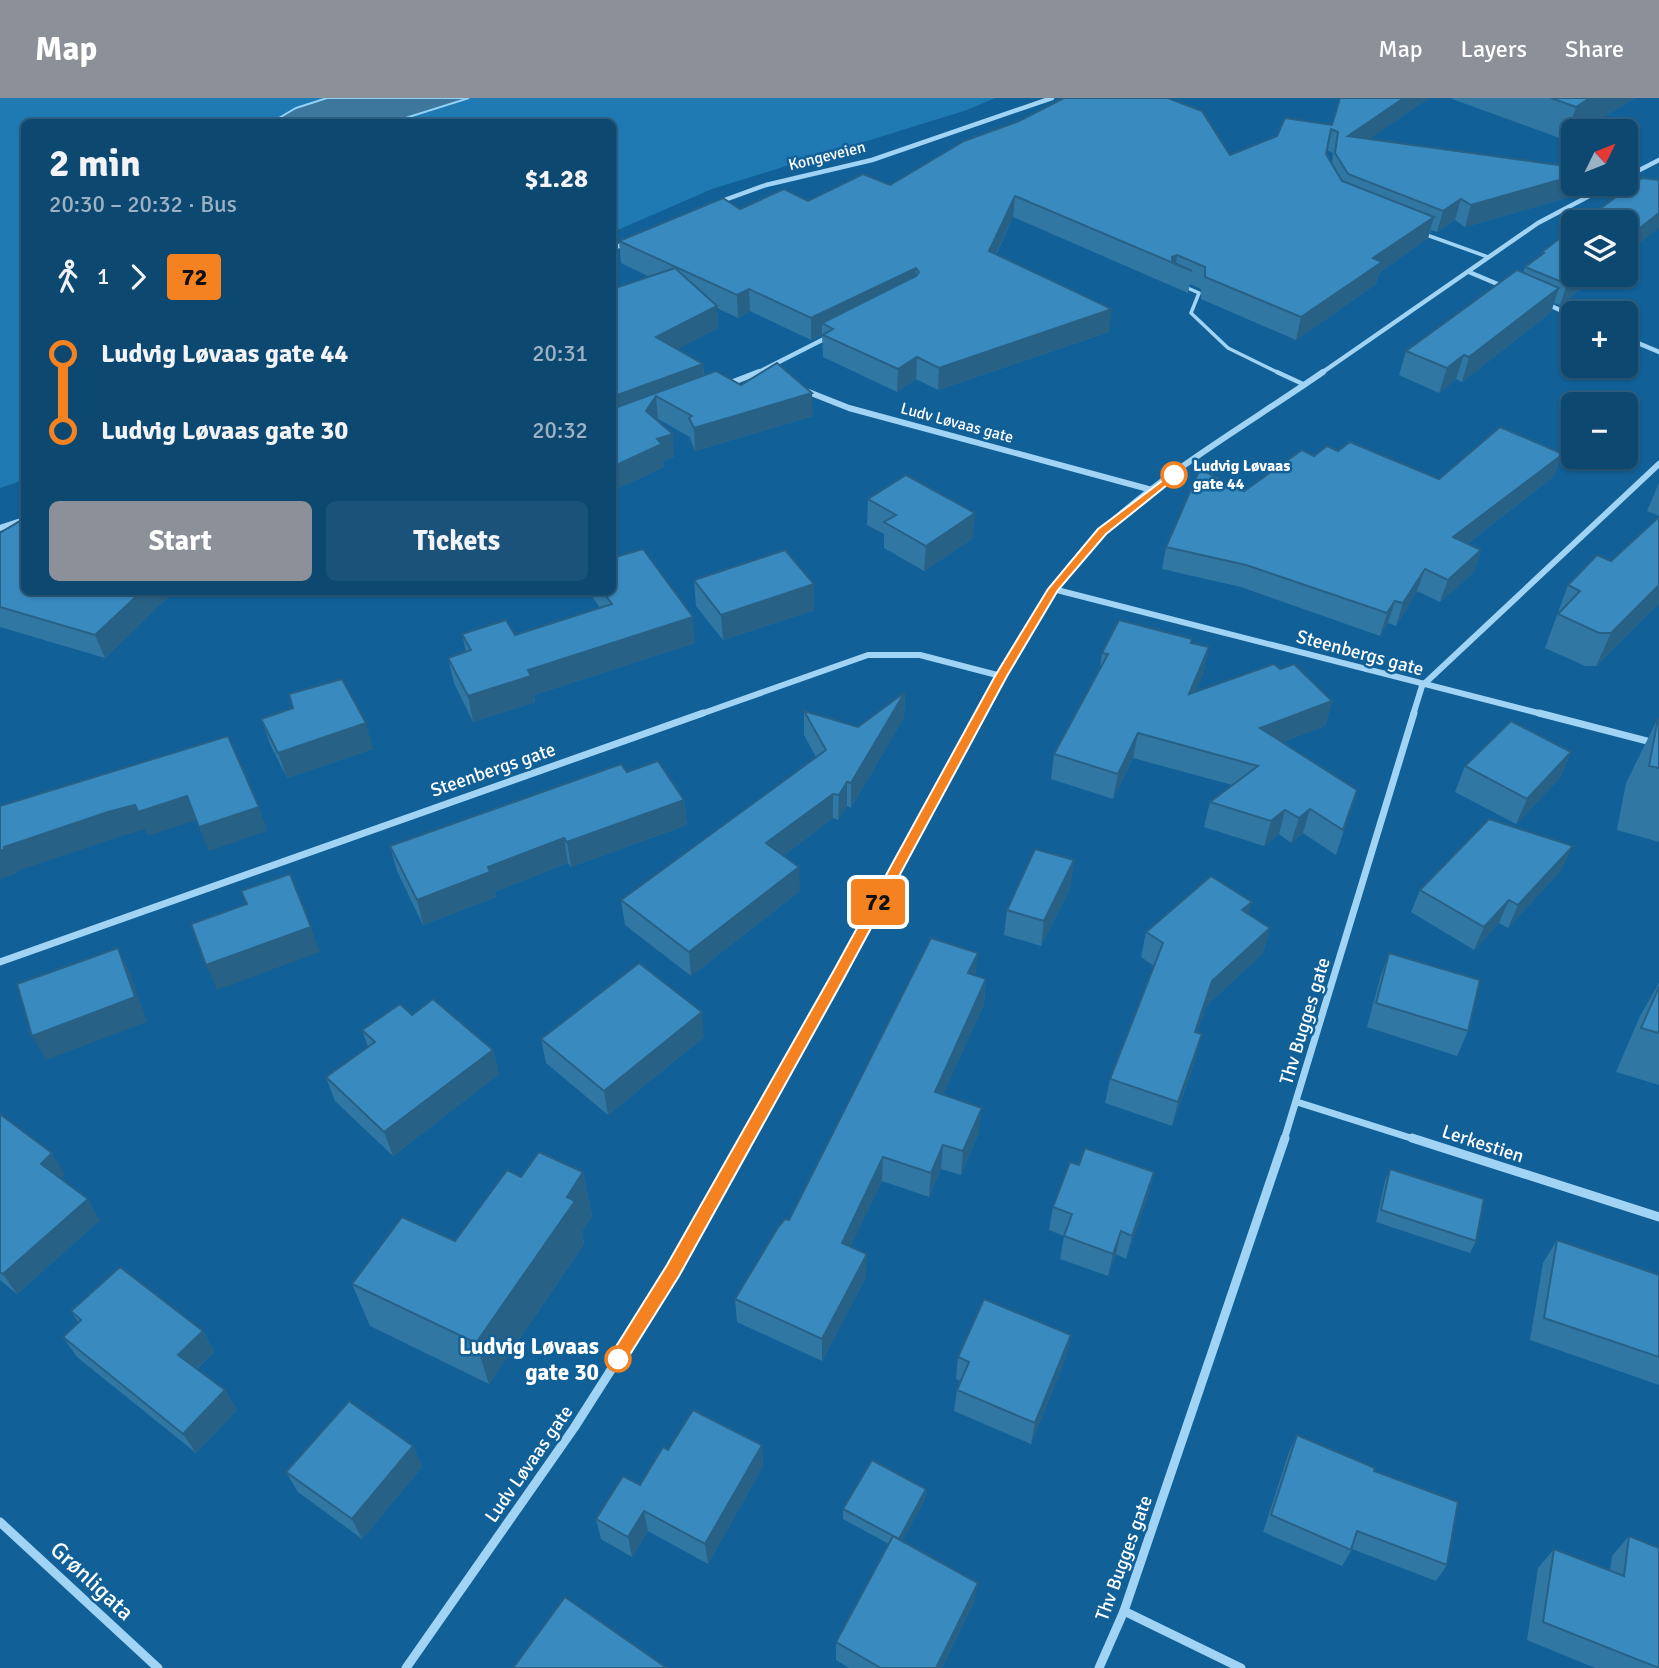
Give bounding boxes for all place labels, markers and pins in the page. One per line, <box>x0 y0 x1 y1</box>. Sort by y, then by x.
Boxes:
place label: Ludvig Løvaas gate 44 <box>1193 456 1290 494</box>
marker: Ludvig Løvaas gate 44 <box>1161 462 1187 488</box>
place label: Ludvig Løvaas gate 30 <box>459 1332 599 1387</box>
marker: Ludvig Løvaas gate 30 <box>605 1346 631 1372</box>

